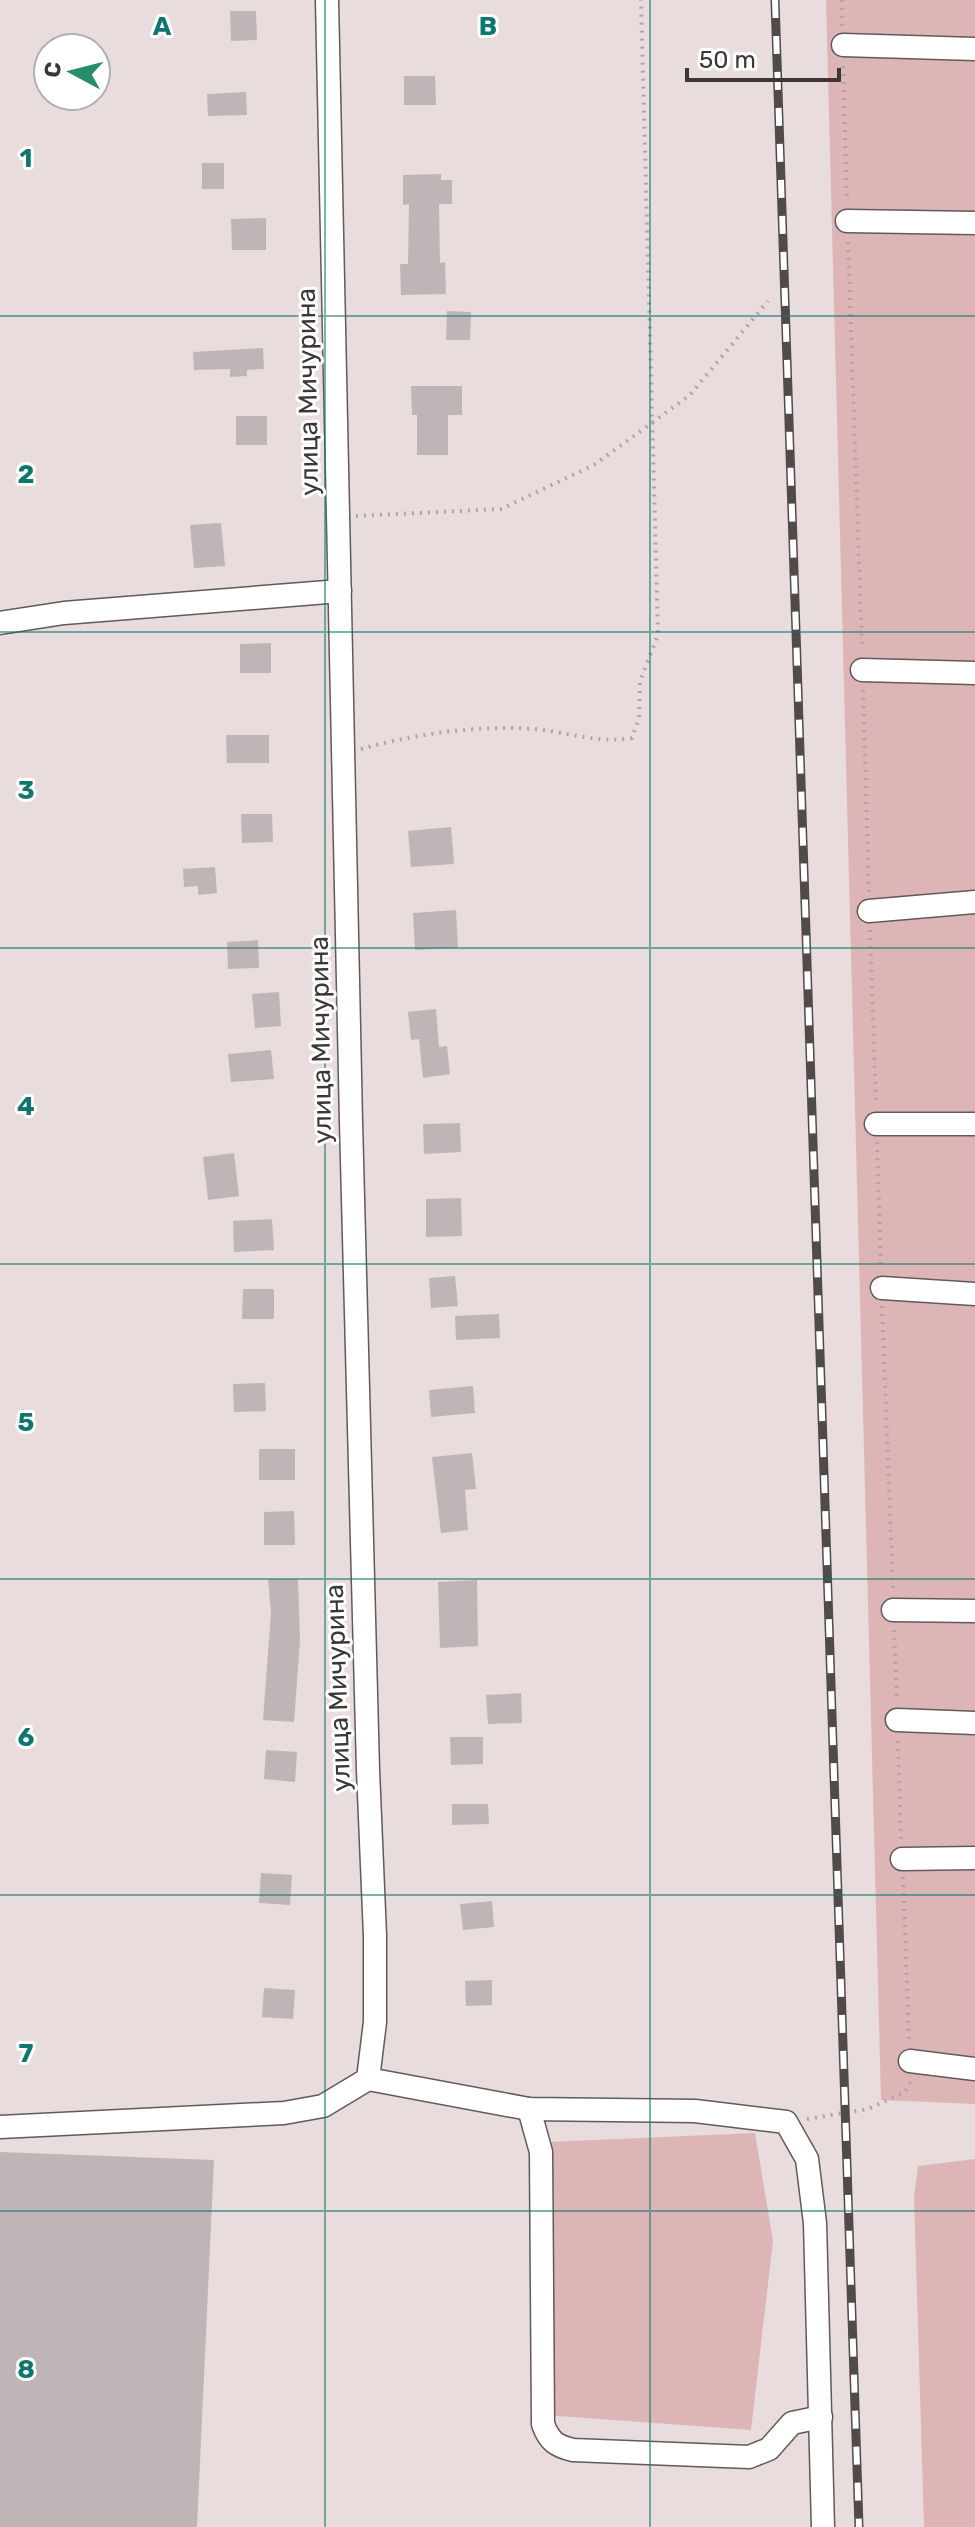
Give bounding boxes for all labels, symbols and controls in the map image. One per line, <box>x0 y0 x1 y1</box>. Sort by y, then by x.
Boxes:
text: A <box>153 11 172 42</box>
text: B <box>479 11 497 42</box>
north arrow <box>32 32 112 112</box>
scale bar <box>687 32 839 82</box>
text: 50 m <box>699 46 756 74</box>
text: С <box>38 60 67 79</box>
text: 1 <box>20 143 32 174</box>
street label: улица Мичурина <box>291 288 325 496</box>
text: 2 <box>18 459 34 490</box>
text: 3 <box>17 775 35 806</box>
street label: улица Мичурина <box>304 936 338 1144</box>
text: 4 <box>17 1091 35 1122</box>
text: 5 <box>18 1407 34 1438</box>
street label: улица Мичурина <box>319 1584 357 1792</box>
text: 6 <box>18 1722 35 1753</box>
text: 7 <box>19 2038 34 2069</box>
text: 8 <box>17 2354 35 2385</box>

